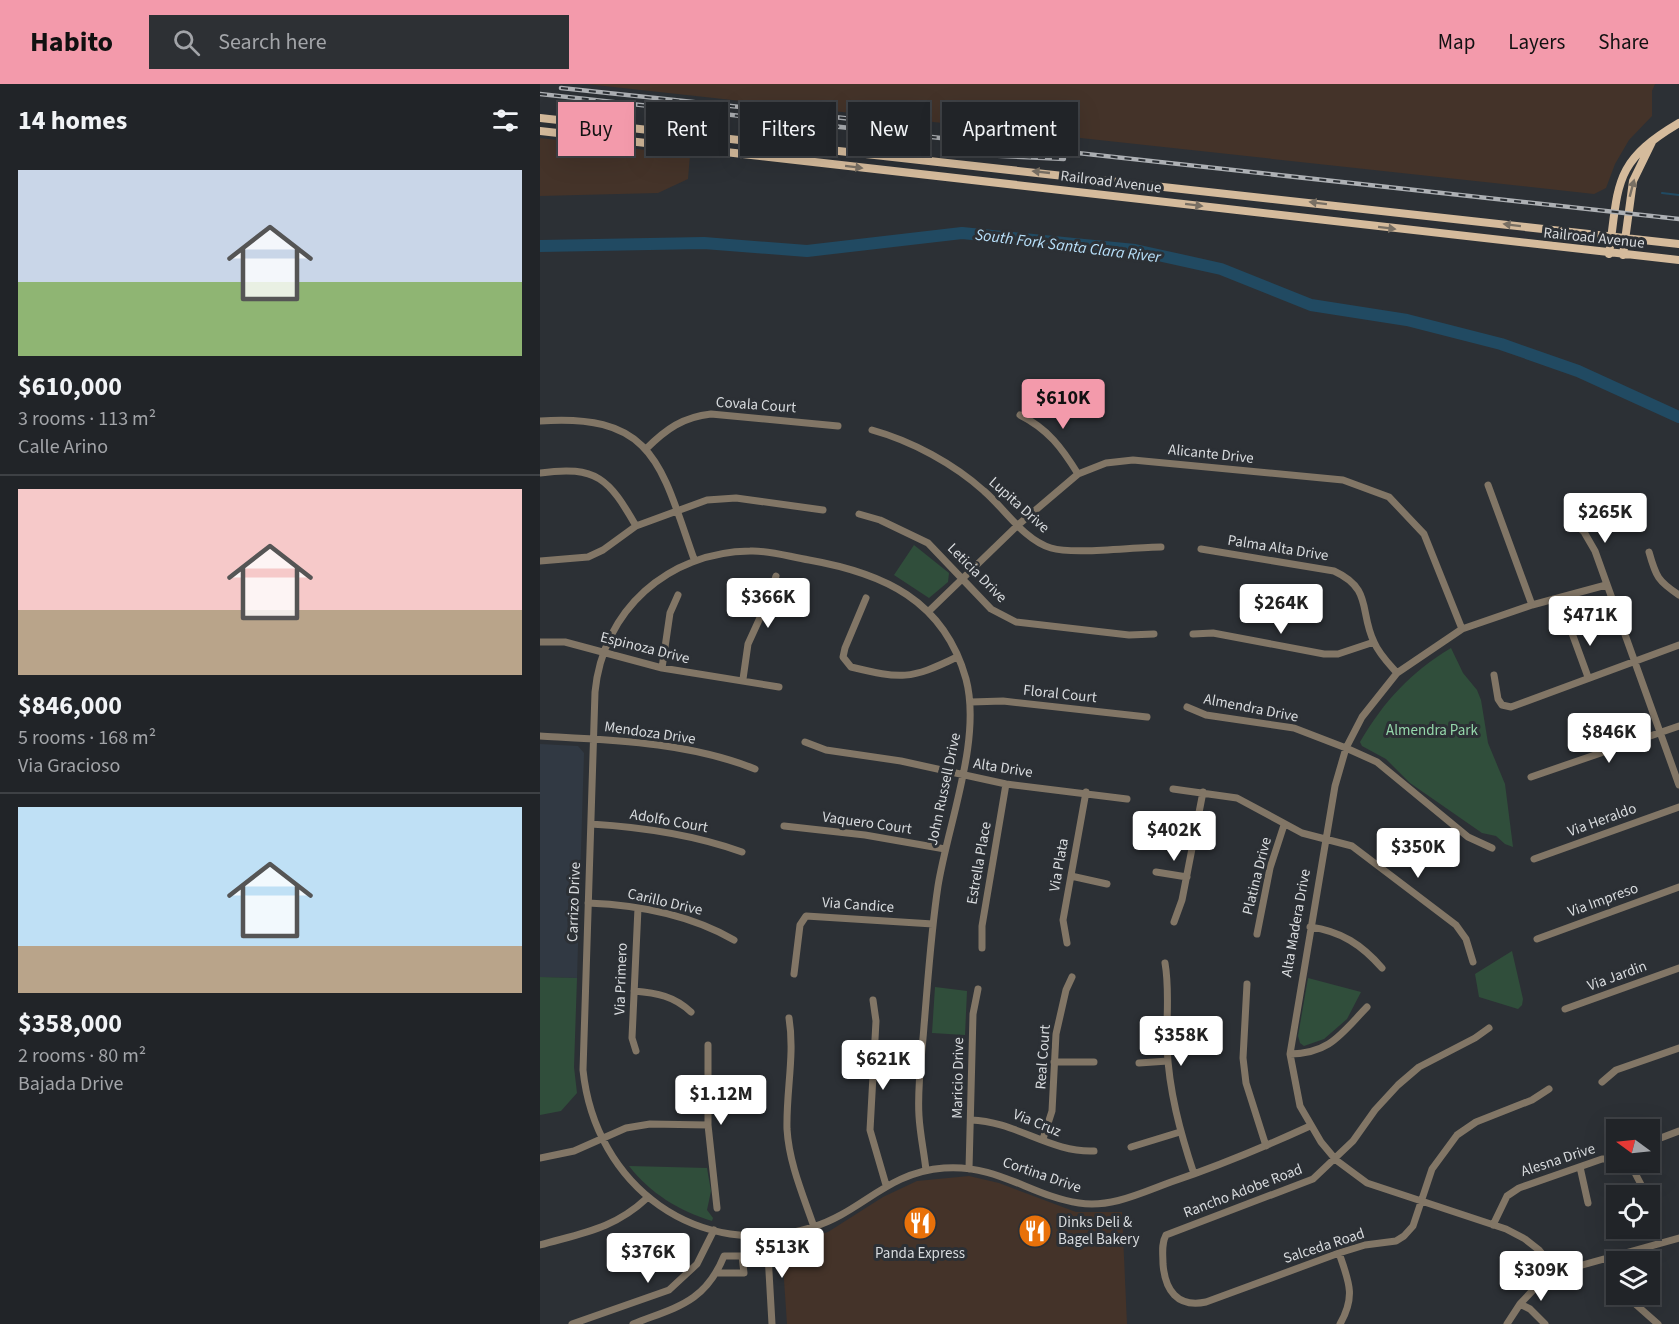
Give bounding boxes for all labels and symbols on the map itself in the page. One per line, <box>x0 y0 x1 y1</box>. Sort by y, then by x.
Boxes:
one-way arrow <box>844 162 863 171</box>
street label: Railroad Avenue <box>1059 165 1163 199</box>
one-way arrow <box>1031 167 1050 177</box>
one-way arrow <box>1628 179 1637 197</box>
one-way arrow <box>1308 198 1327 208</box>
one-way arrow <box>1184 201 1203 210</box>
one-way arrow <box>1502 220 1521 230</box>
street label: Railroad Avenue <box>1542 222 1646 254</box>
one-way arrow <box>1378 223 1397 233</box>
water label: South Fork Santa Clara River <box>974 224 1163 268</box>
pin: $610K <box>1021 379 1105 430</box>
street label: Covala Court <box>715 392 797 418</box>
street label: Alicante Drive <box>1167 439 1255 469</box>
street label: Lupita Drive <box>984 472 1054 538</box>
pin: $265K <box>1563 493 1647 544</box>
street label: Palma Alta Drive <box>1226 530 1330 566</box>
street label: Leticia Drive <box>942 538 1012 608</box>
pin: $366K <box>726 578 810 629</box>
pin: $264K <box>1239 584 1323 635</box>
pin: $471K <box>1548 596 1632 647</box>
street label: Espinoza Drive <box>598 627 692 669</box>
street label: Floral Court <box>1022 680 1098 708</box>
street label: Almendra Drive <box>1202 689 1300 727</box>
pin: $846K <box>1567 713 1651 764</box>
street label: Mendoza Drive <box>603 716 697 750</box>
park label: Almendra Park <box>1386 720 1478 741</box>
street label: John Russell Drive <box>922 731 966 847</box>
street label: Alta Drive <box>972 753 1034 783</box>
street label: Via Heraldo <box>1565 798 1639 842</box>
street label: Adolfo Court <box>628 804 710 838</box>
street label: Vaquero Court <box>821 806 913 840</box>
pin: $402K <box>1132 811 1216 862</box>
street label: Estrella Place <box>961 820 997 906</box>
pin: $350K <box>1376 828 1460 879</box>
street label: Platina Drive <box>1237 835 1277 917</box>
street label: Via Plata <box>1044 837 1074 893</box>
street label: Carrizo Drive <box>562 862 586 942</box>
street label: Alta Madera Drive <box>1276 867 1316 979</box>
street label: Via Impreso <box>1565 878 1641 922</box>
street label: Carillo Drive <box>625 883 705 921</box>
street label: Via Candice <box>821 892 895 918</box>
street label: Via Primero <box>609 942 633 1016</box>
street label: Via Jardin <box>1584 956 1650 996</box>
pin: $358K <box>1139 1016 1223 1067</box>
street label: Real Court <box>1030 1024 1056 1090</box>
street label: Maricio Drive <box>947 1037 969 1119</box>
pin: $621K <box>841 1040 925 1091</box>
pin: $1.12M <box>672 1075 770 1126</box>
street label: Via Cruz <box>1010 1104 1064 1142</box>
north arrow <box>1606 1119 1660 1173</box>
street label: Alesna Drive <box>1518 1138 1598 1182</box>
street label: Cortina Drive <box>1000 1152 1084 1198</box>
street label: Rancho Adobe Road <box>1180 1159 1306 1223</box>
restaurant icon: Panda Express <box>902 1205 938 1241</box>
place label: Dinks Deli & Bagel Bakery <box>1058 1212 1140 1250</box>
restaurant icon: Dinks Deli & Bagel Bakery <box>1017 1213 1053 1249</box>
street label: Salceda Road <box>1281 1223 1367 1269</box>
pin: $513K <box>740 1228 824 1279</box>
pin: $376K <box>606 1233 690 1284</box>
place label: Panda Express <box>875 1243 965 1264</box>
pin: $309K <box>1499 1251 1583 1302</box>

